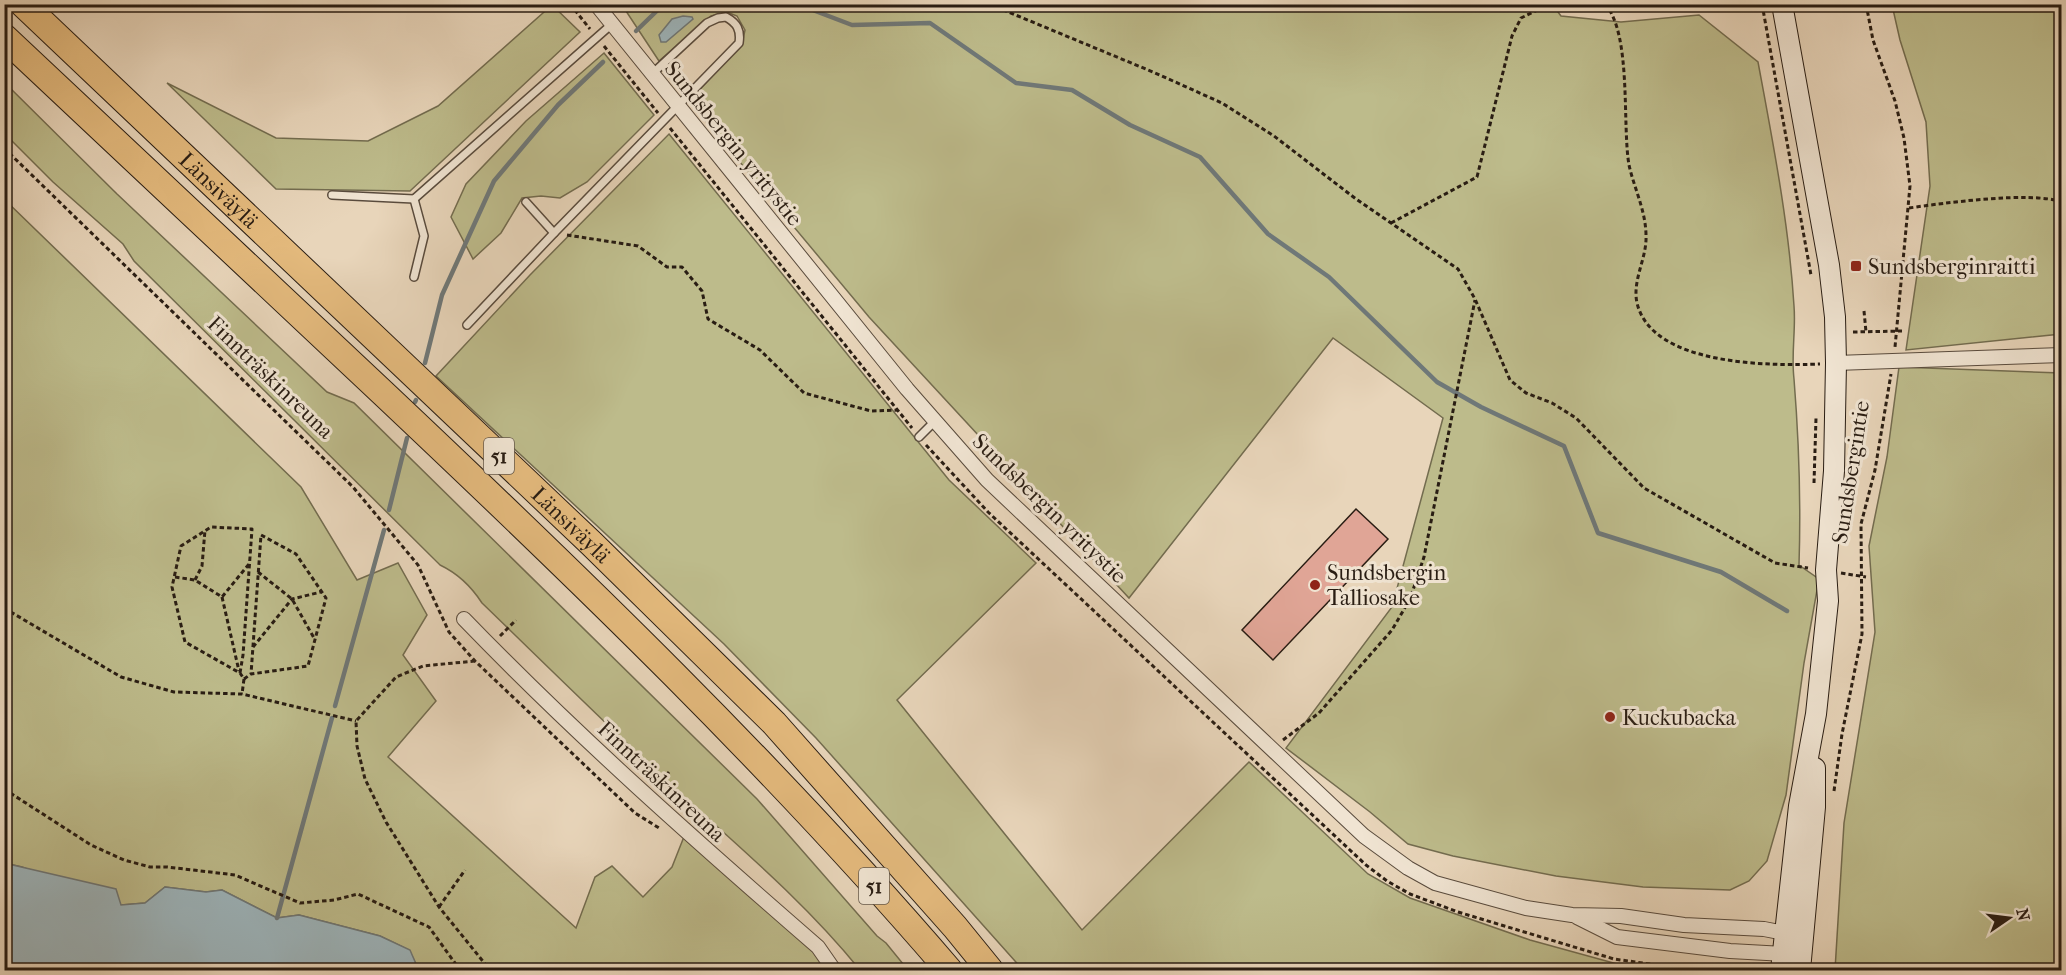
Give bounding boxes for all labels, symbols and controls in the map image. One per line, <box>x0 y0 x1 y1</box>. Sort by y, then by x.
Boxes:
street label: Sundsbergin yritystie <box>659 56 808 231</box>
street label: Länsiväylä <box>173 147 264 235</box>
place label: Sundsberginraitti <box>1868 254 2036 280</box>
marker: Sundsberginraitti <box>1849 259 1863 273</box>
street label: Finnträskinreuna <box>202 311 339 445</box>
street label: Sundsbergintie <box>1827 399 1875 545</box>
street label: Sundsbergin yritystie <box>967 428 1132 589</box>
road number: 51 <box>484 438 514 474</box>
street label: Länsiväylä <box>526 482 616 569</box>
place label: Sundsbergin Talliosake <box>1327 560 1447 611</box>
marker: Sundsbergin Talliosake <box>1308 578 1322 592</box>
place label: Kuckubacka <box>1622 705 1737 731</box>
marker: Kuckubacka <box>1603 710 1617 724</box>
street label: Finnträskinreuna <box>592 716 731 848</box>
road number: 51 <box>859 868 889 904</box>
north arrow <box>1979 888 2039 948</box>
text: N <box>2012 906 2034 924</box>

